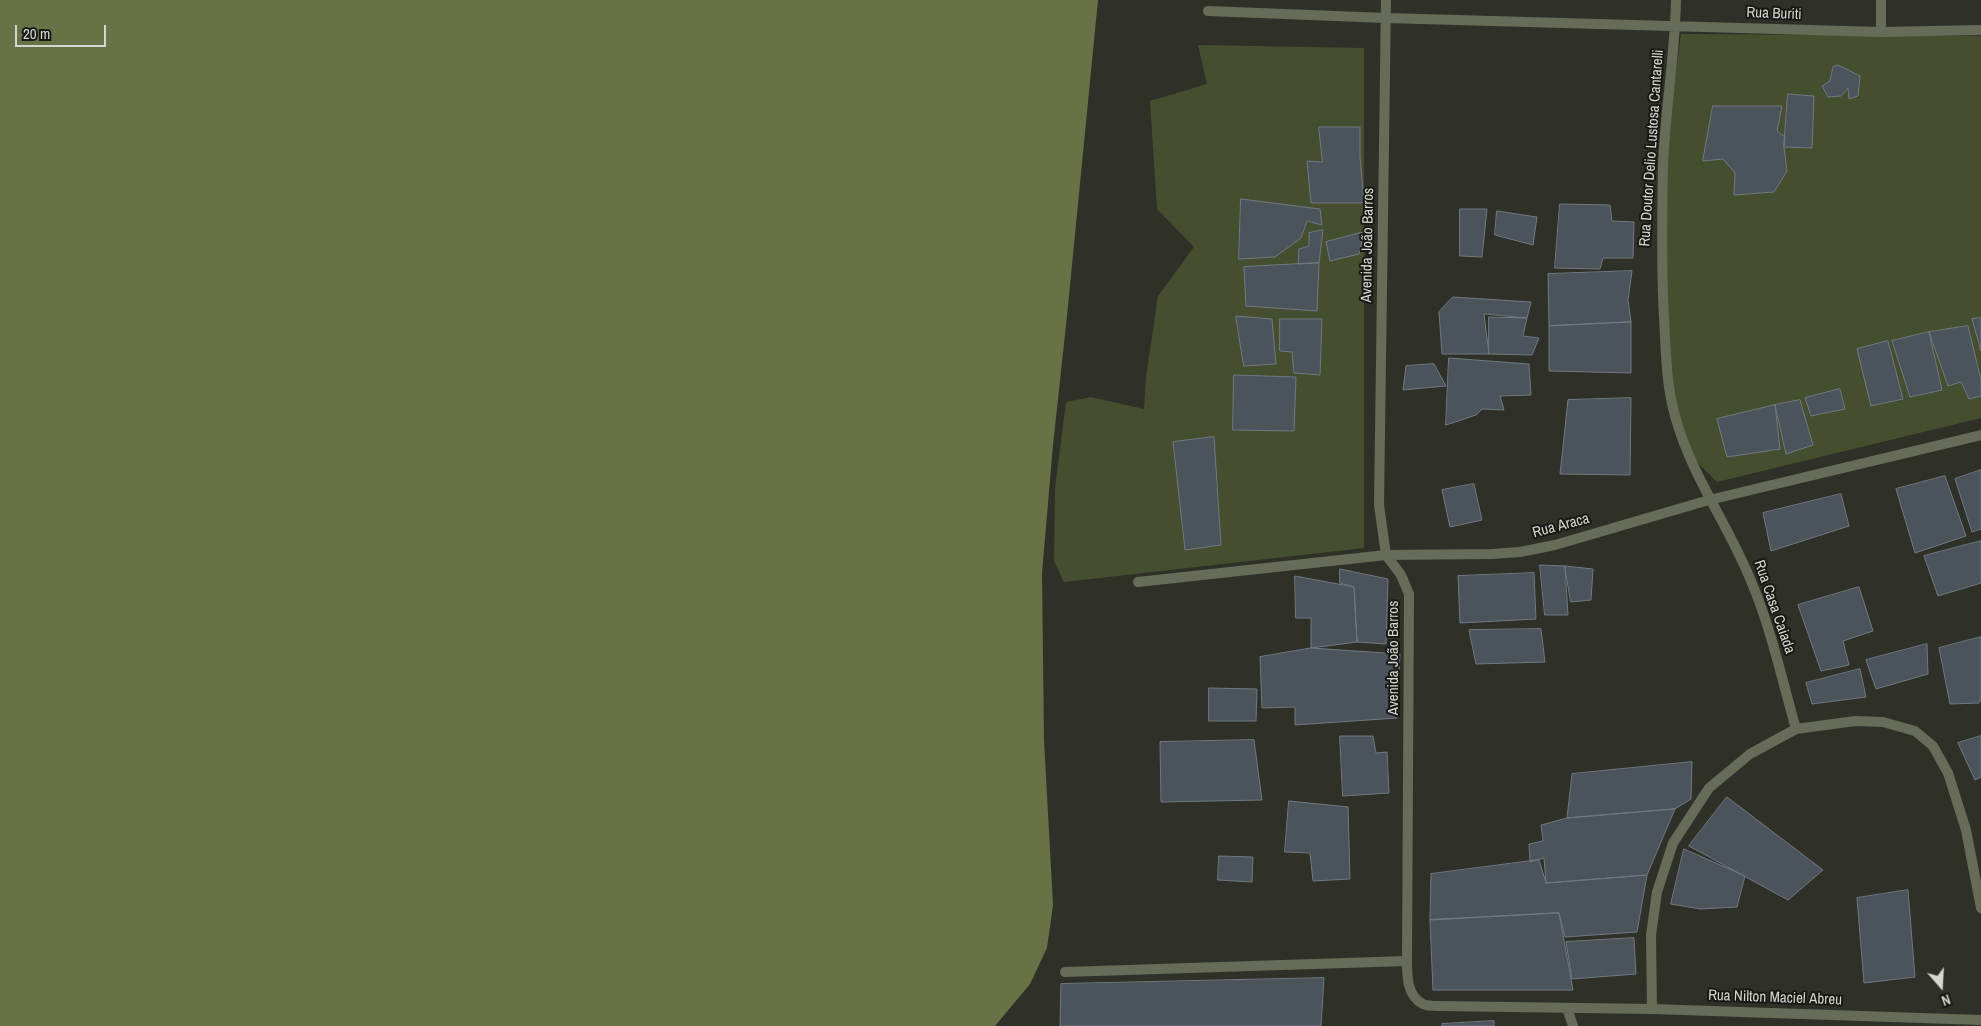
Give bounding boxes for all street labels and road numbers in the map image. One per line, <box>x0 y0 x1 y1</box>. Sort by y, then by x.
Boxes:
street label: Rua Buriti <box>1746 4 1802 24</box>
street label: Rua Doutor Delio Lustosa Cantarelli <box>1636 49 1668 247</box>
street label: Avenida João Barros <box>1358 188 1378 302</box>
street label: Rua Araca <box>1531 510 1591 542</box>
street label: Rua Casa Caiada <box>1750 558 1798 656</box>
street label: Avenida João Barros <box>1385 601 1403 715</box>
street label: Rua Nilton Maciel Abreu <box>1708 987 1842 1009</box>

